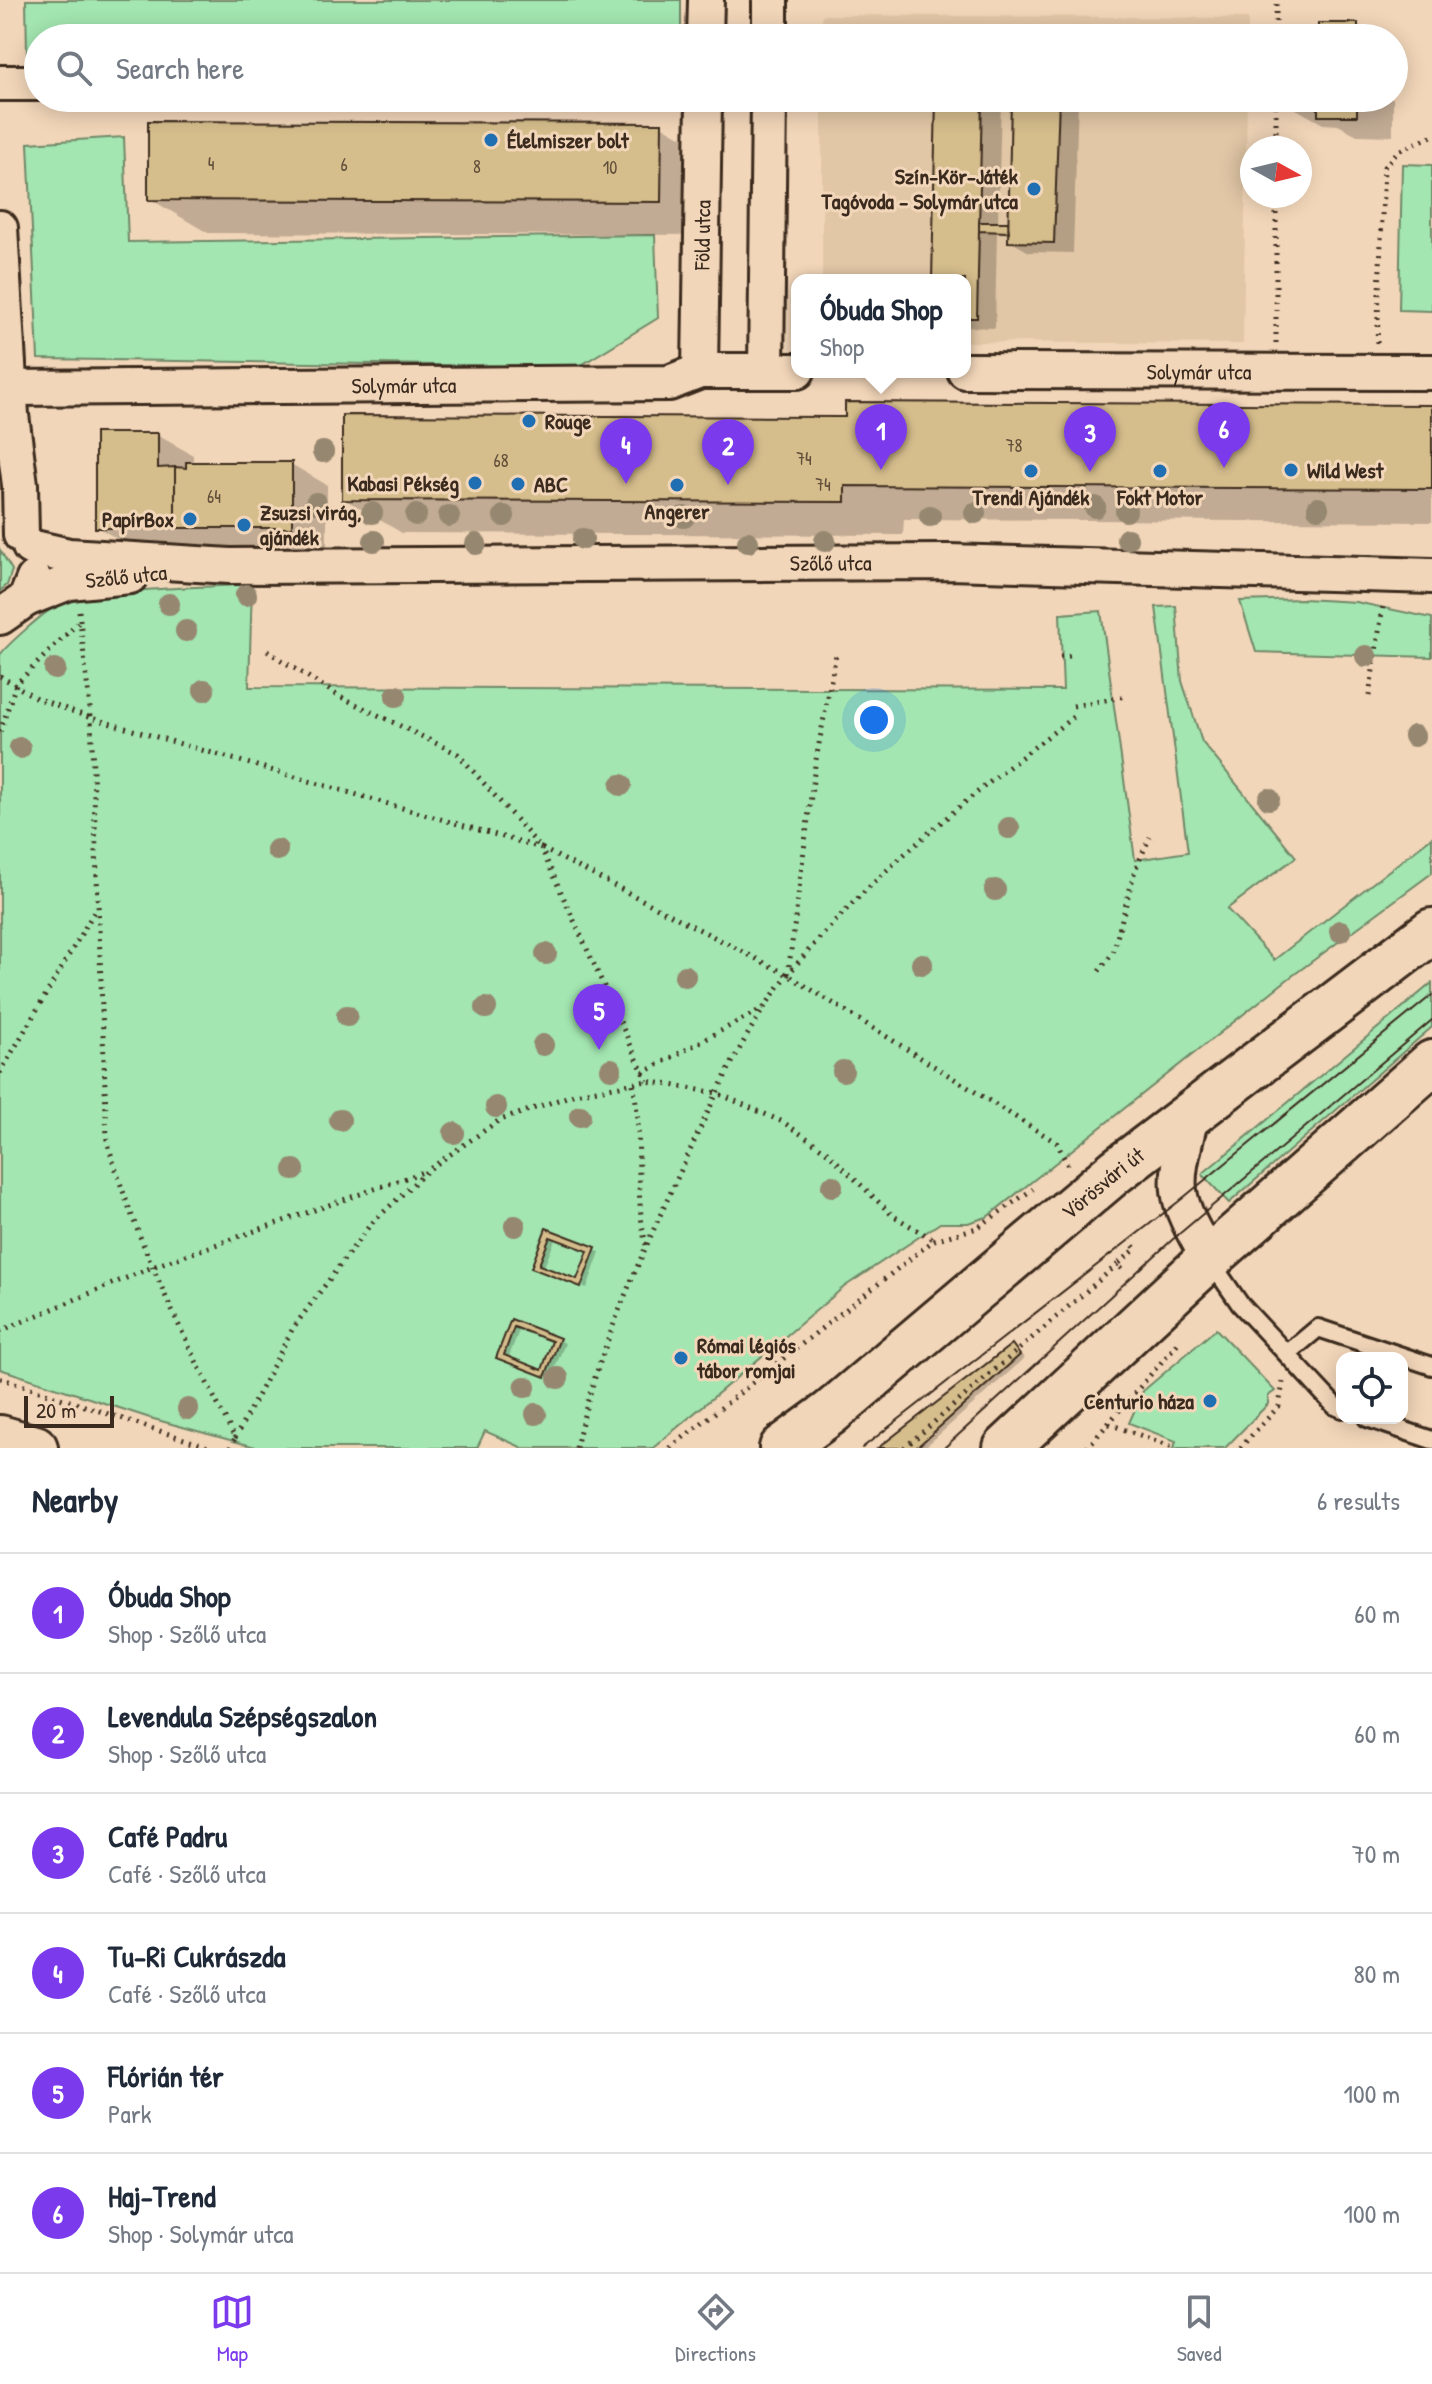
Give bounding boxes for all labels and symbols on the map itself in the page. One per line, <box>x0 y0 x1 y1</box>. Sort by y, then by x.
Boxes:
place label: Élelmiszer bolt <box>507 125 630 155</box>
marker: Élelmiszer bolt <box>482 131 500 149</box>
north arrow <box>1240 136 1312 208</box>
house number: 4 <box>208 151 215 176</box>
house number: 6 <box>340 152 348 177</box>
house number: 8 <box>473 154 481 179</box>
house number: 10 <box>603 155 617 180</box>
place label: Szín-Kör-Játék Tagóvoda – Solymár utca <box>820 161 1019 217</box>
marker: Szín-Kör-Játék Tagóvoda – Solymár utca <box>1025 180 1043 198</box>
street label: Föld utca <box>686 199 718 271</box>
street label: Solymár utca <box>1147 356 1252 387</box>
street label: Solymár utca <box>351 370 457 400</box>
pin: 6 <box>1198 402 1250 468</box>
pin: 1 <box>855 404 907 470</box>
place label: Rouge <box>545 406 591 437</box>
pin: 3 <box>1064 406 1116 472</box>
marker: Rouge <box>520 412 538 430</box>
pin: 4 <box>600 418 652 484</box>
pin: 2 <box>702 419 754 485</box>
house number: 78 <box>1006 433 1023 458</box>
house number: 74 <box>796 446 812 471</box>
house number: 68 <box>494 448 509 473</box>
place label: Wild West <box>1307 455 1385 485</box>
marker: Wild West <box>1282 461 1300 479</box>
marker: Trendi Ajándék <box>1022 462 1040 480</box>
marker: Fokt Motor <box>1151 462 1169 480</box>
place label: Kabasi Pékség <box>347 468 459 499</box>
place label: ABC <box>534 469 568 499</box>
house number: 74 <box>815 472 831 497</box>
marker: Kabasi Pékség <box>466 474 484 492</box>
marker: ABC <box>509 475 527 493</box>
marker: Angerer <box>668 476 686 494</box>
place label: Trendi Ajándék <box>972 482 1090 512</box>
place label: Fokt Motor <box>1116 482 1203 512</box>
house number: 64 <box>207 484 221 509</box>
place label: Angerer <box>645 496 710 527</box>
place label: Zsuzsi virág, ajándék <box>260 497 361 552</box>
place label: PapírBox <box>102 504 174 535</box>
marker: PapírBox <box>181 510 199 528</box>
marker: Zsuzsi virág, ajándék <box>235 516 253 534</box>
street label: Szőlő utca <box>790 547 872 578</box>
street label: Szőlő utca <box>84 557 169 595</box>
your location <box>854 700 894 740</box>
pin: 5 <box>573 984 625 1050</box>
street label: Vörösvári út <box>1055 1140 1151 1226</box>
place label: Római légiós tábor romjai <box>696 1330 797 1385</box>
marker: Római légiós tábor romjai <box>672 1349 690 1367</box>
place label: Centurio háza <box>1084 1386 1194 1416</box>
scale bar <box>24 1392 114 1428</box>
marker: Centurio háza <box>1201 1392 1219 1410</box>

